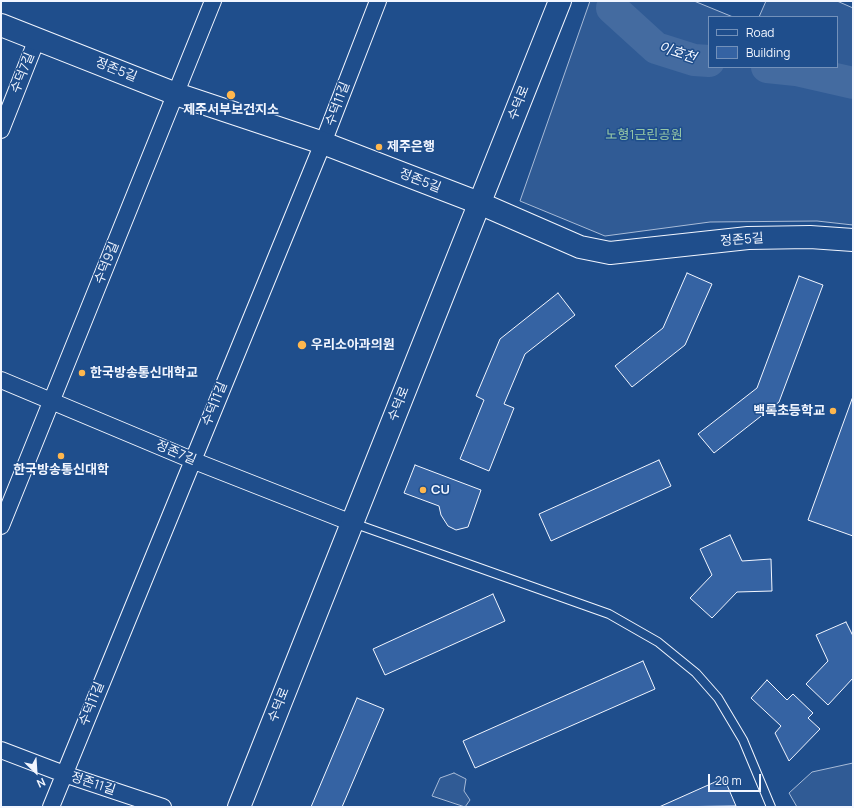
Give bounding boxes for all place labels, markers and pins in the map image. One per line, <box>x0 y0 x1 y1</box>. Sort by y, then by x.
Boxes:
marker: 제주서부보건지소 <box>225 89 237 101</box>
place label: 제주서부보건지소 <box>183 102 279 118</box>
place label: 제주은행 <box>387 139 435 155</box>
marker: 제주은행 <box>374 142 384 152</box>
place label: 우리소아과의원 <box>311 337 395 353</box>
marker: 우리소아과의원 <box>296 339 308 351</box>
place label: 한국방송통신대학교 <box>90 365 198 381</box>
marker: 한국방송통신대학교 <box>77 368 87 378</box>
place label: 백록초등학교 <box>753 403 825 419</box>
marker: 백록초등학교 <box>828 406 838 416</box>
marker: 한국방송통신대학 <box>56 451 66 461</box>
place label: 한국방송통신대학 <box>13 462 109 478</box>
place label: CU <box>431 482 450 498</box>
marker: CU <box>418 485 428 495</box>

